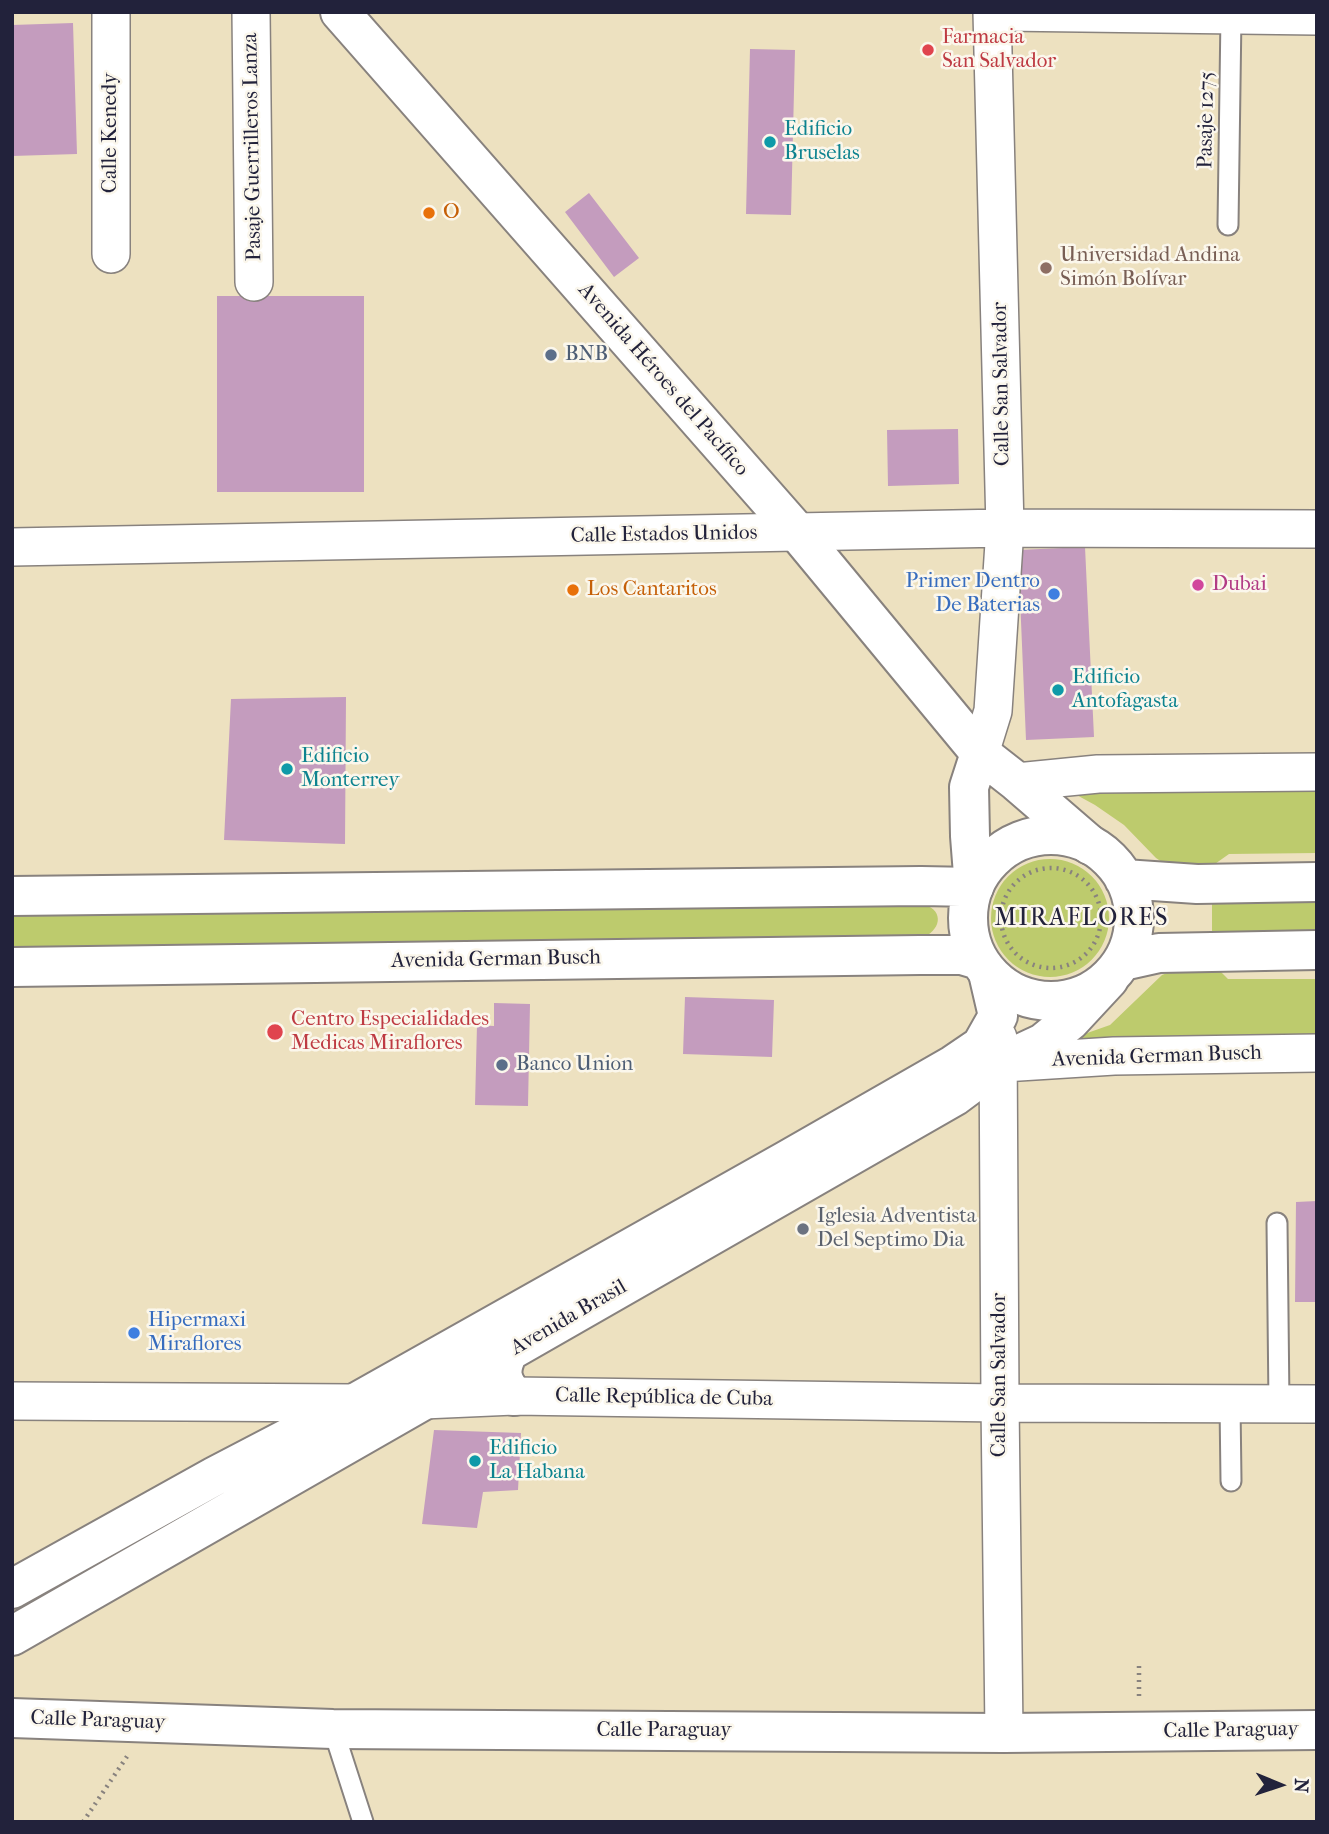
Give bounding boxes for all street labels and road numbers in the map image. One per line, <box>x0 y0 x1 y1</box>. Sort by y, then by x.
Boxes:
street label: Pasaje Guerrilleros Lanza <box>238 33 268 261</box>
street label: Pasaje 1275 <box>1194 71 1220 169</box>
street label: Calle Kenedy <box>98 73 124 193</box>
street label: Avenida Héroes del Pacífico <box>572 278 754 482</box>
street label: Calle San Salvador <box>988 302 1016 466</box>
street label: Calle Estados Unidos <box>570 521 758 549</box>
street label: Avenida German Busch <box>391 946 601 974</box>
street label: Avenida German Busch <box>1052 1041 1262 1073</box>
street label: Avenida Brasil <box>507 1275 631 1361</box>
street label: Calle San Salvador <box>987 1293 1013 1457</box>
street label: Calle República de Cuba <box>555 1384 773 1412</box>
street label: Calle Paraguay <box>30 1706 166 1736</box>
street label: Calle Paraguay <box>1163 1717 1299 1745</box>
street label: Calle Paraguay <box>596 1718 732 1744</box>

